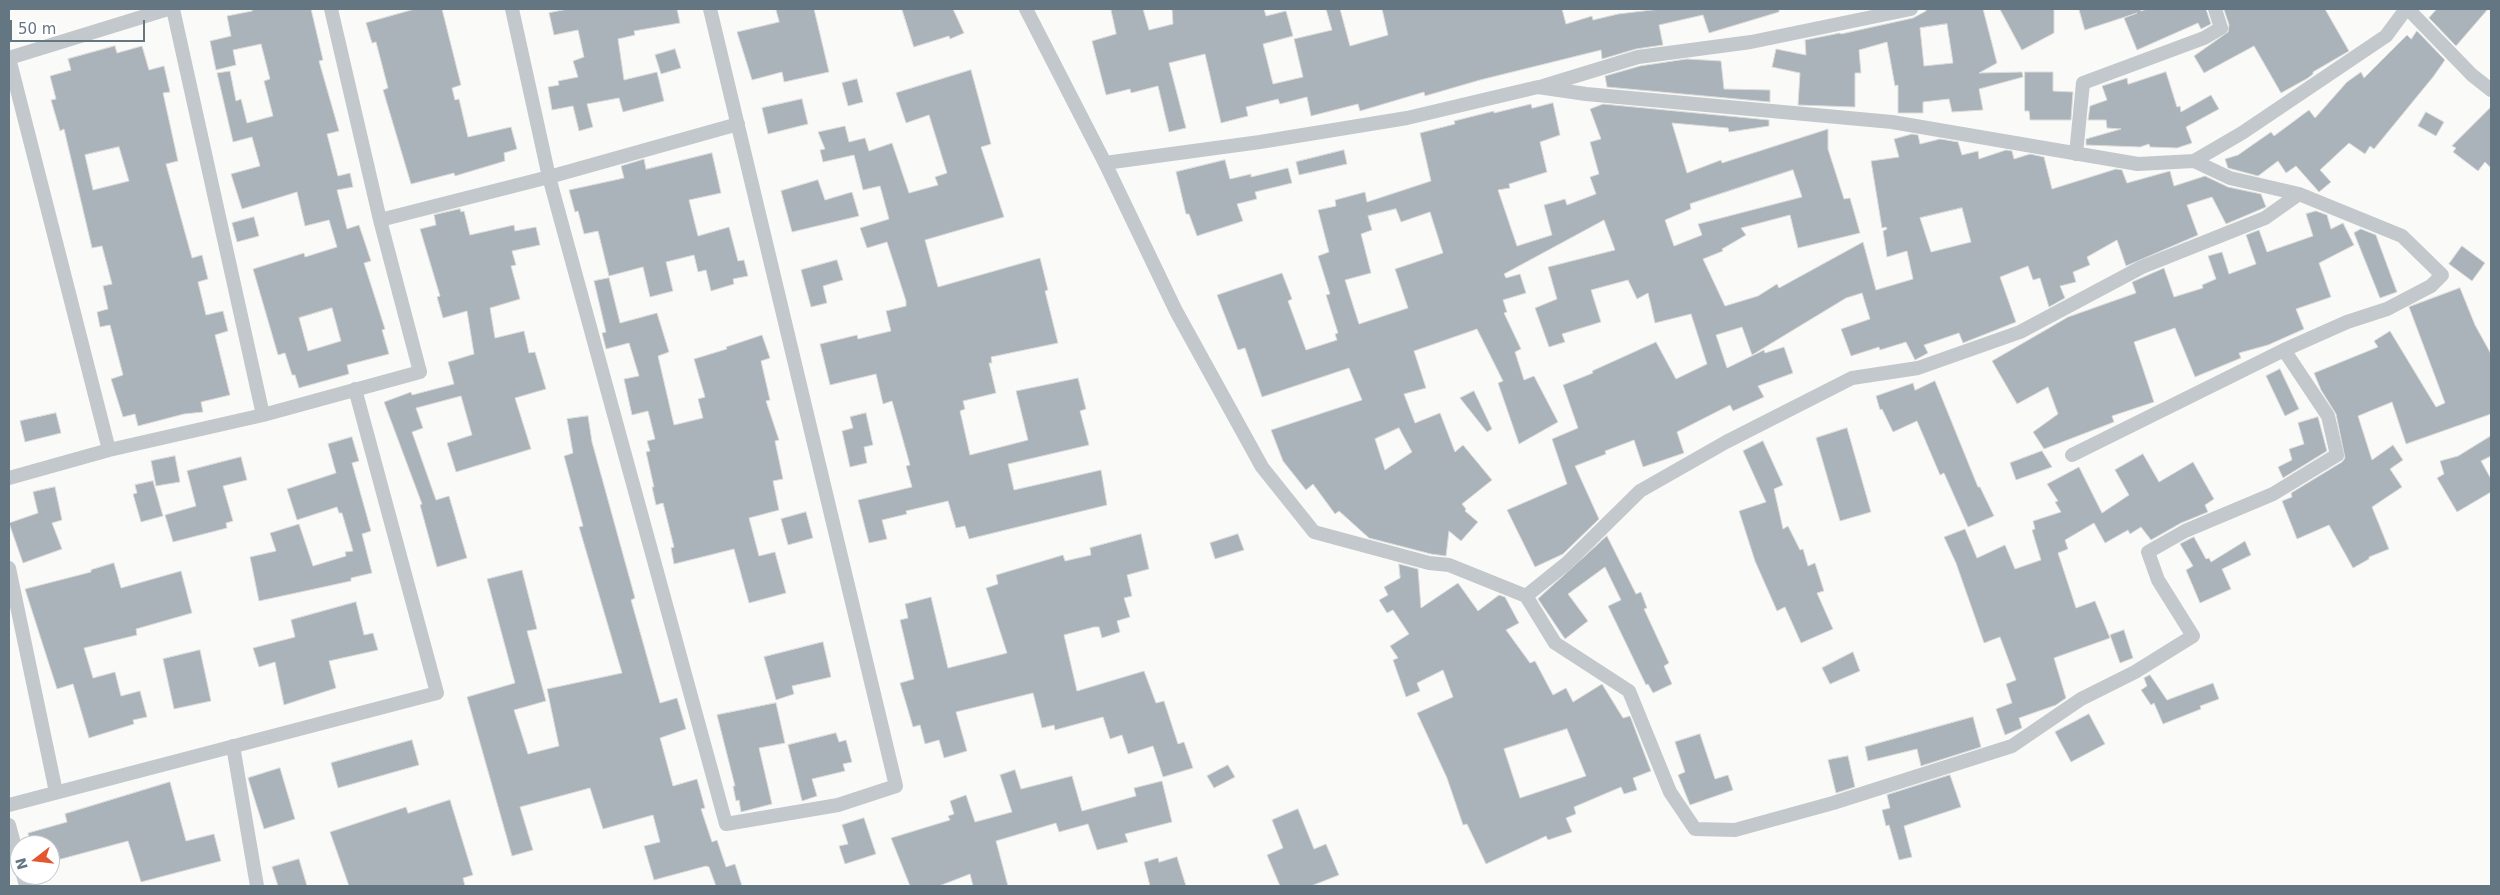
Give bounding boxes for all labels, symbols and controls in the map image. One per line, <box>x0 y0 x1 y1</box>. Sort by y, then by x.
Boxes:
scale bar <box>12 10 148 42</box>
text: 50 m <box>18 20 56 38</box>
north arrow <box>10 835 60 885</box>
text: N <box>12 856 31 872</box>

